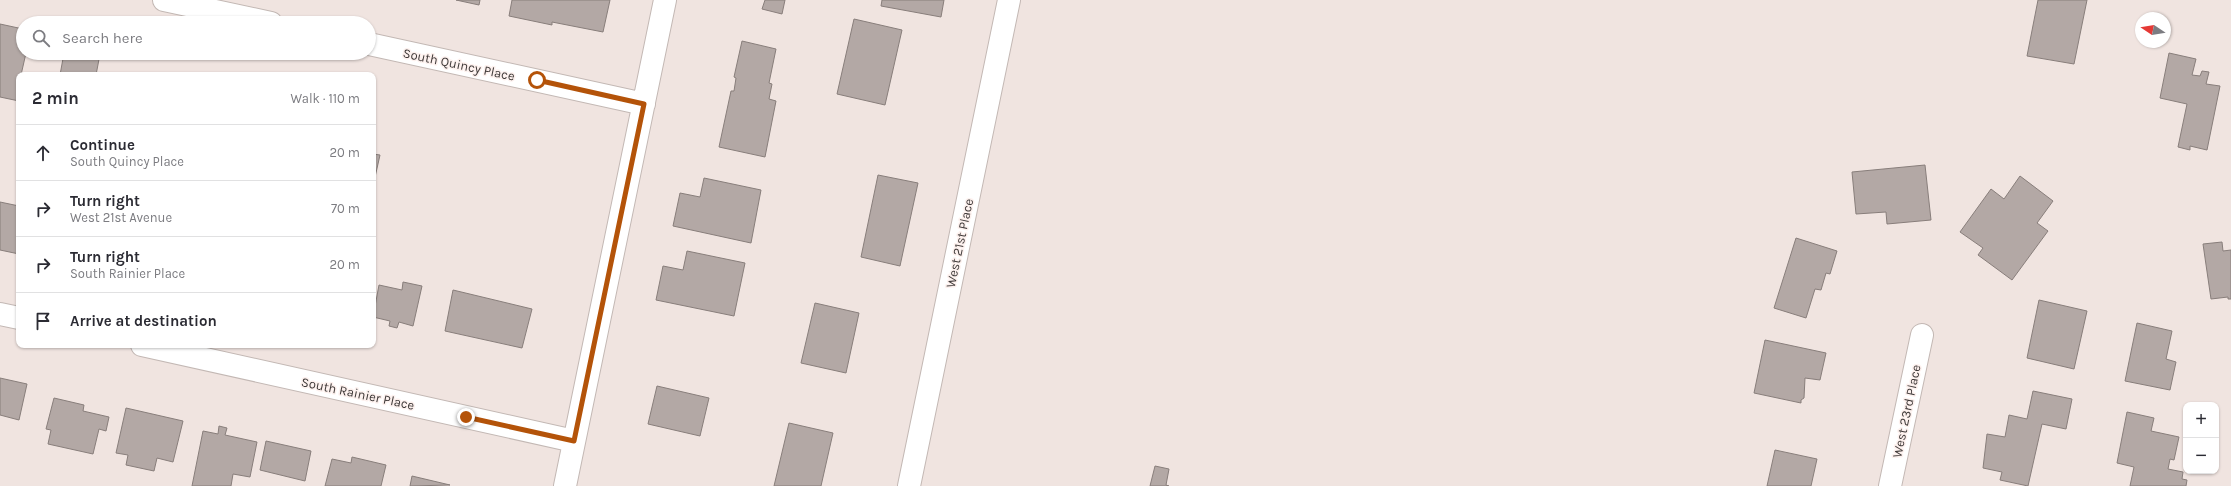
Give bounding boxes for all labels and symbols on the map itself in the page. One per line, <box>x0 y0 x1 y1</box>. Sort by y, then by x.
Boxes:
north arrow <box>2135 12 2171 48</box>
street label: South Quincy Place <box>402 45 516 84</box>
route start <box>528 71 546 89</box>
street label: West 21st Place <box>943 197 976 289</box>
street label: West 23rd Place <box>1889 363 1924 459</box>
street label: South Rainier Place <box>300 374 416 413</box>
route end <box>457 408 475 426</box>

